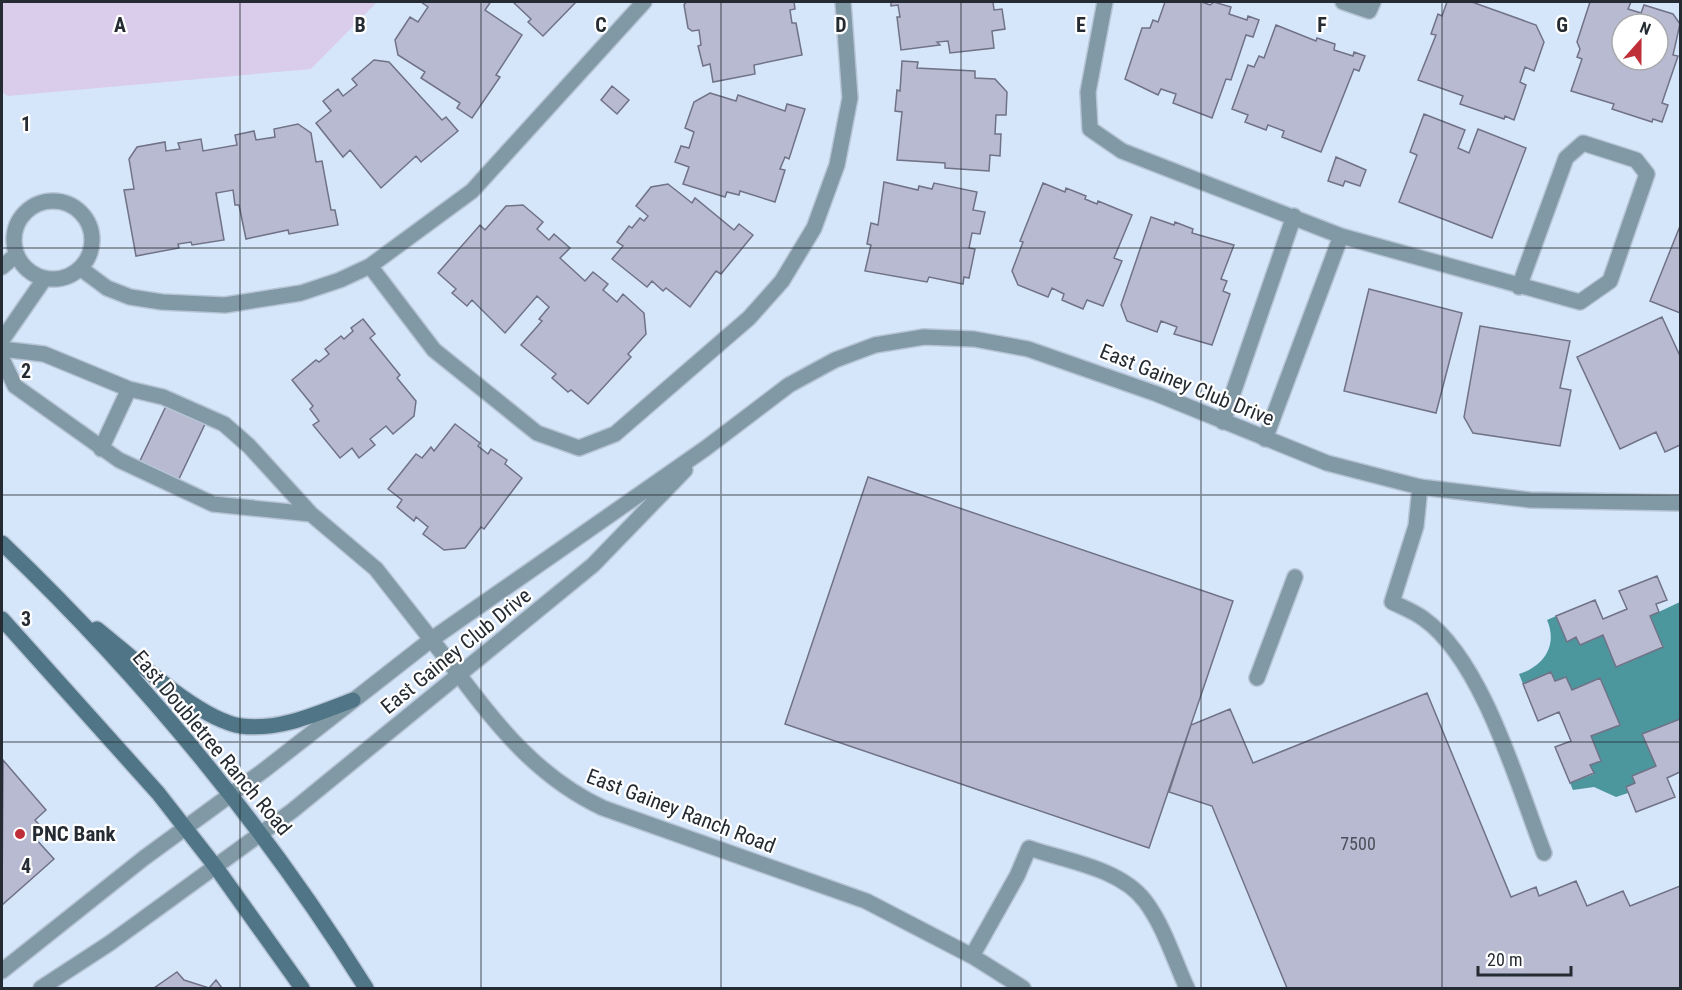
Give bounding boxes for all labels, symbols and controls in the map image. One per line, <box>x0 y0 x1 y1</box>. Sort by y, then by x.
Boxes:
north arrow <box>1610 12 1670 72</box>
text: A <box>114 13 126 37</box>
text: B <box>354 13 366 37</box>
text: C <box>595 13 607 37</box>
text: D <box>835 13 847 37</box>
text: E <box>1076 13 1086 37</box>
text: F <box>1317 13 1327 37</box>
text: G <box>1556 13 1568 37</box>
text: N <box>1637 18 1653 39</box>
text: 1 <box>21 112 31 136</box>
street label: East Gainey Club Drive <box>1096 339 1278 431</box>
text: 2 <box>21 359 31 383</box>
street label: East Gainey Club Drive <box>376 583 536 719</box>
text: 3 <box>21 607 31 631</box>
street label: East Doubletree Ranch Road <box>128 646 296 840</box>
street label: East Gainey Ranch Road <box>583 764 779 858</box>
place label: PNC Bank <box>32 822 117 846</box>
marker: PNC Bank <box>13 827 27 841</box>
house number: 7500 <box>1340 833 1376 854</box>
text: 4 <box>21 854 31 878</box>
scale bar <box>1478 939 1571 977</box>
text: 20 m <box>1487 949 1522 970</box>

